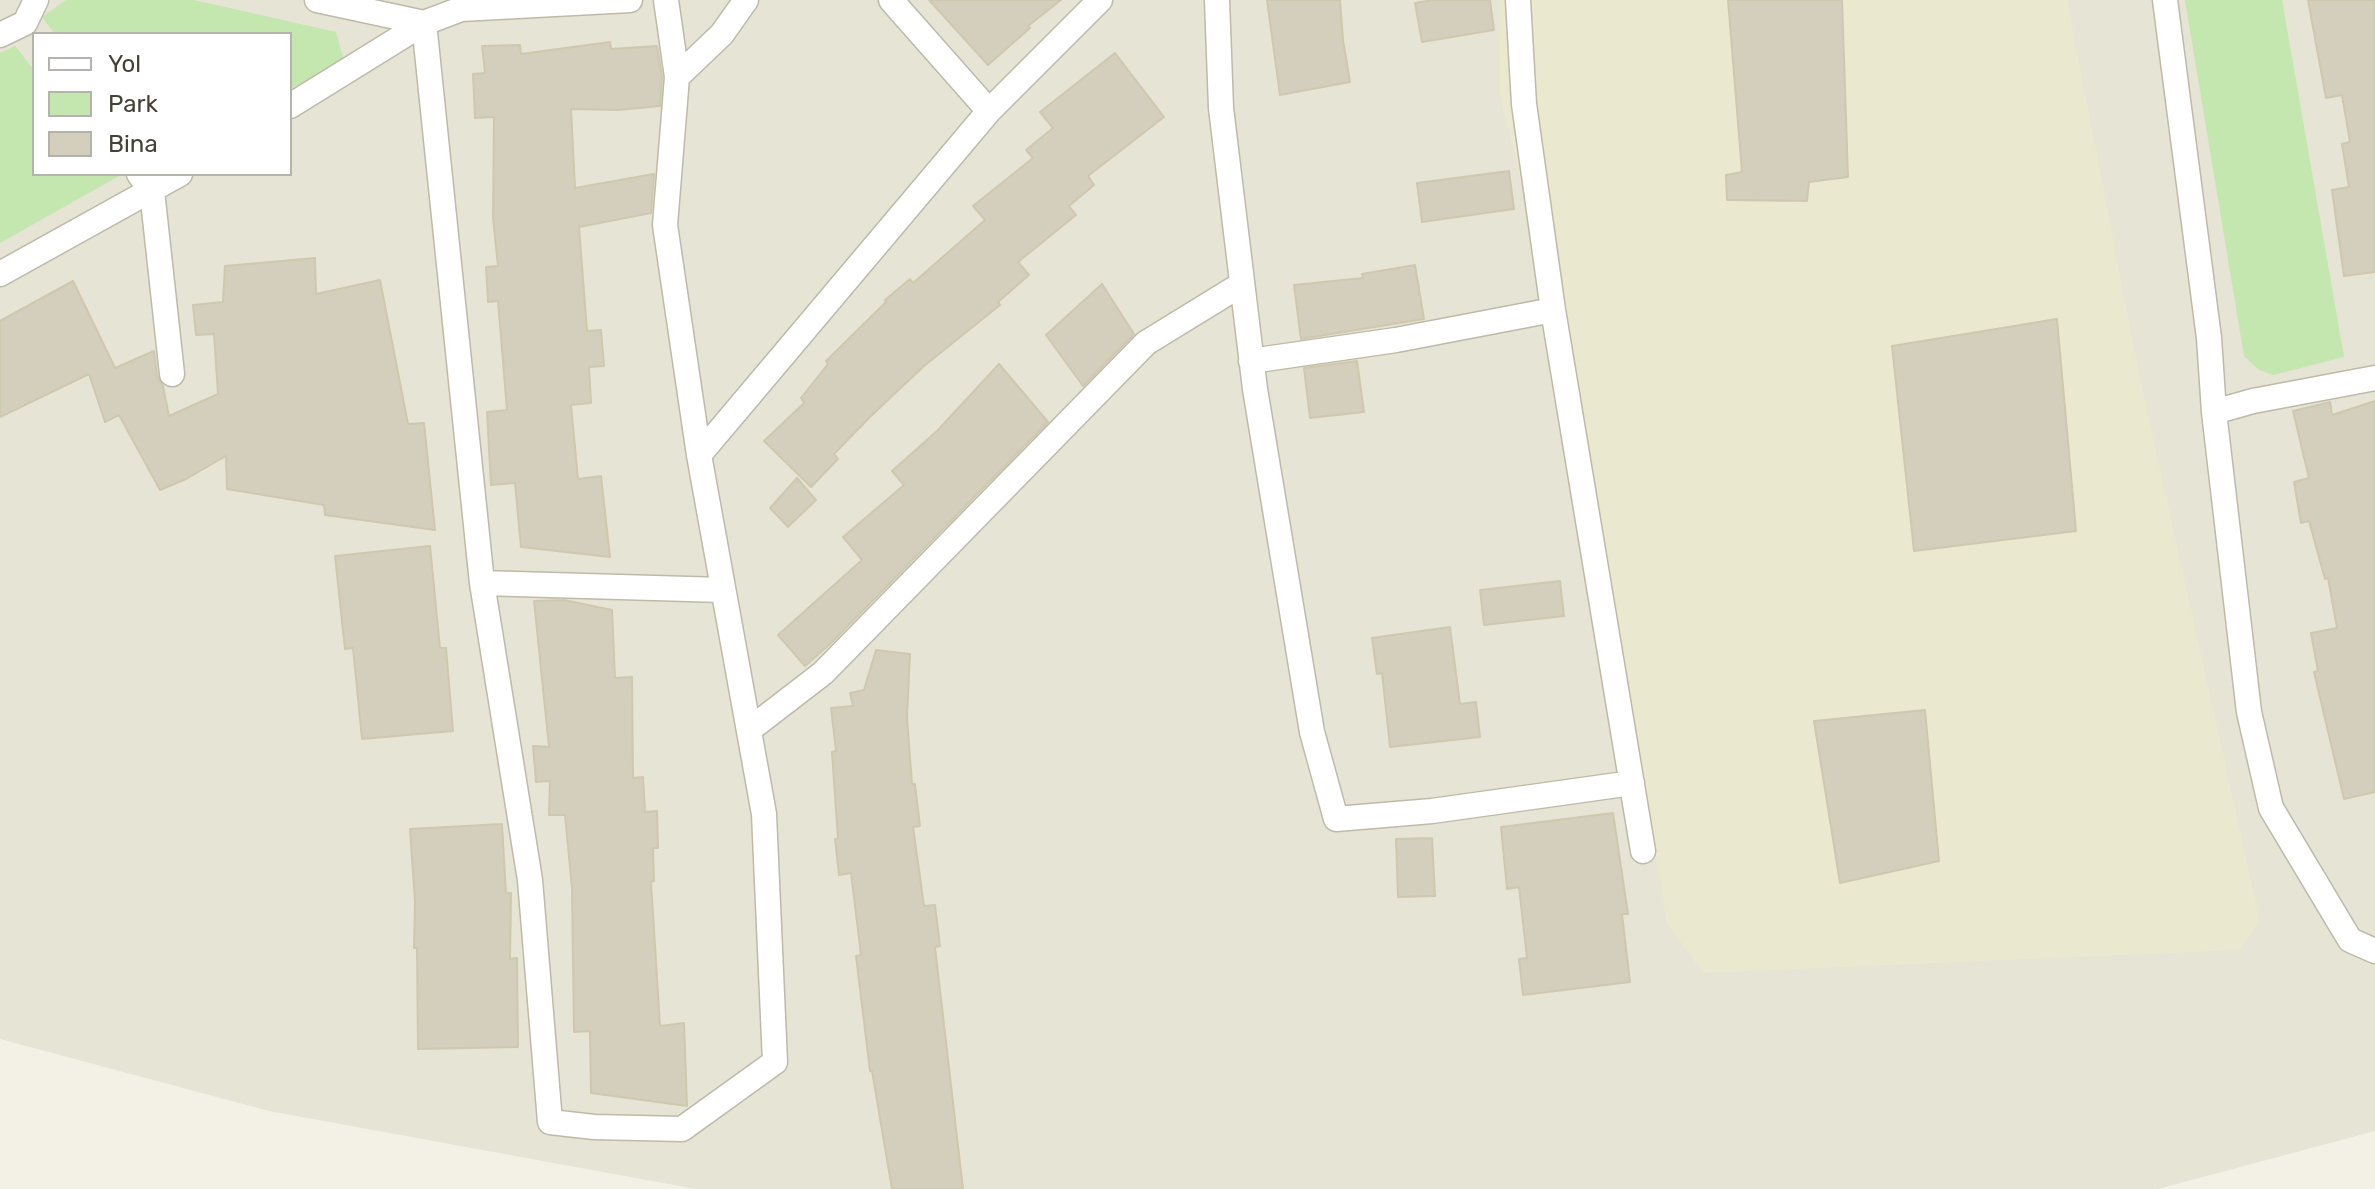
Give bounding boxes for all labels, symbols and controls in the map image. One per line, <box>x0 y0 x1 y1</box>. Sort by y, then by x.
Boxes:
legend <box>32 32 292 176</box>
text: Yol <box>108 50 141 78</box>
text: Park <box>108 90 158 118</box>
text: Bina <box>108 130 158 158</box>

